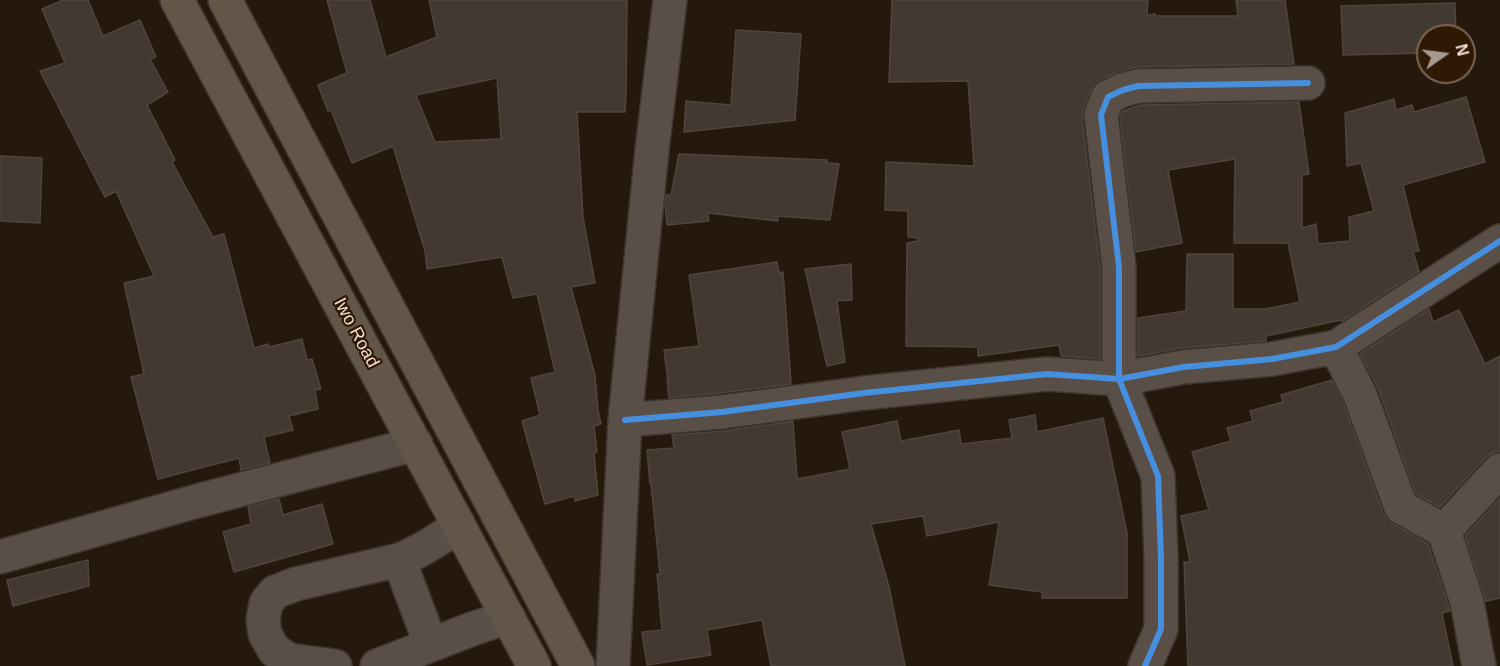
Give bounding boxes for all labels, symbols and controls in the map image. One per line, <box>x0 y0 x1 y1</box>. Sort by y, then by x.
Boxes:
north arrow <box>1416 24 1476 84</box>
text: N <box>1452 42 1472 58</box>
street label: Iwo Road <box>329 294 383 372</box>

